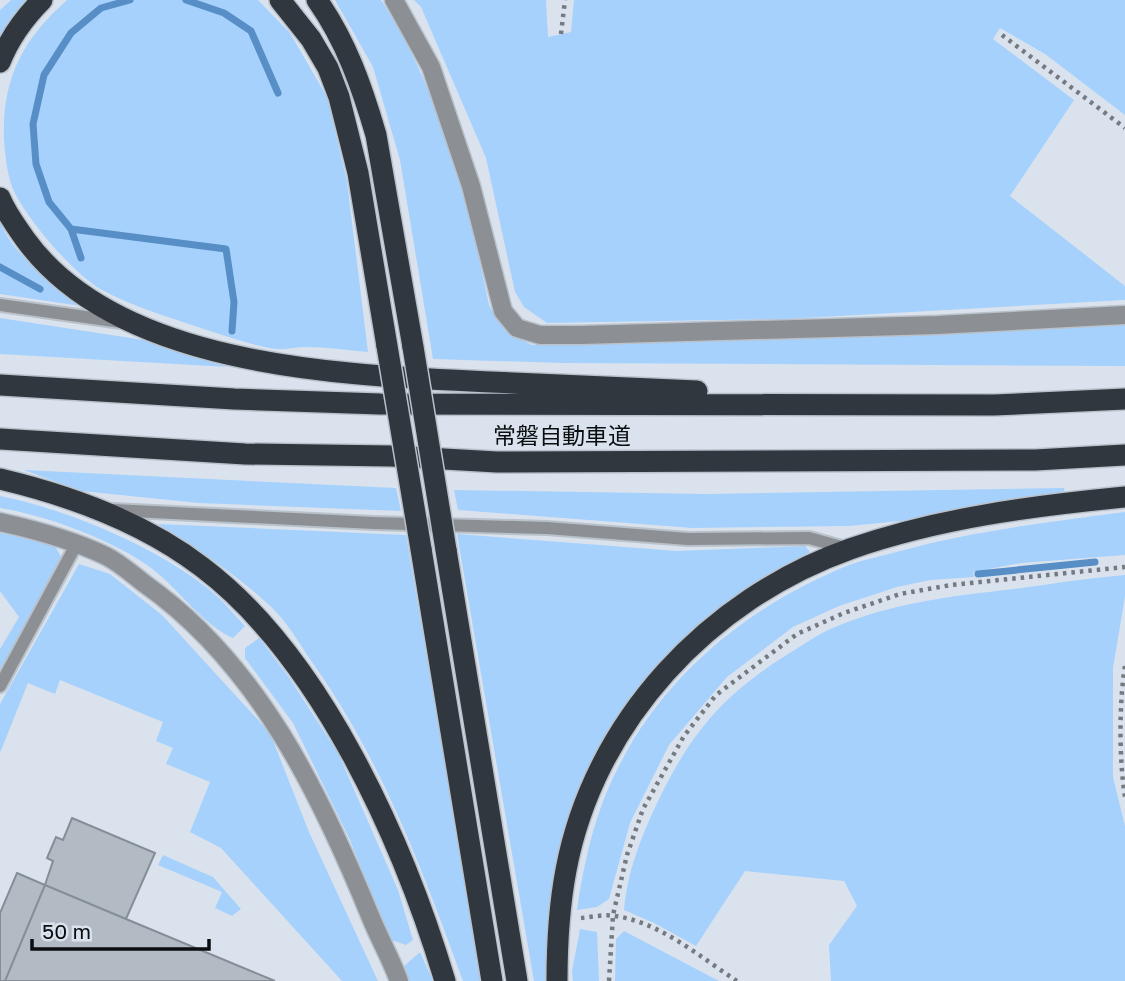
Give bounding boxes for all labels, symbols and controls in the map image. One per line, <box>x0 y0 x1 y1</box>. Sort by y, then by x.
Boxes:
street label: 常磐自動車道 <box>493 421 631 449</box>
scale bar <box>32 908 208 952</box>
text: 50 m <box>42 918 91 944</box>

